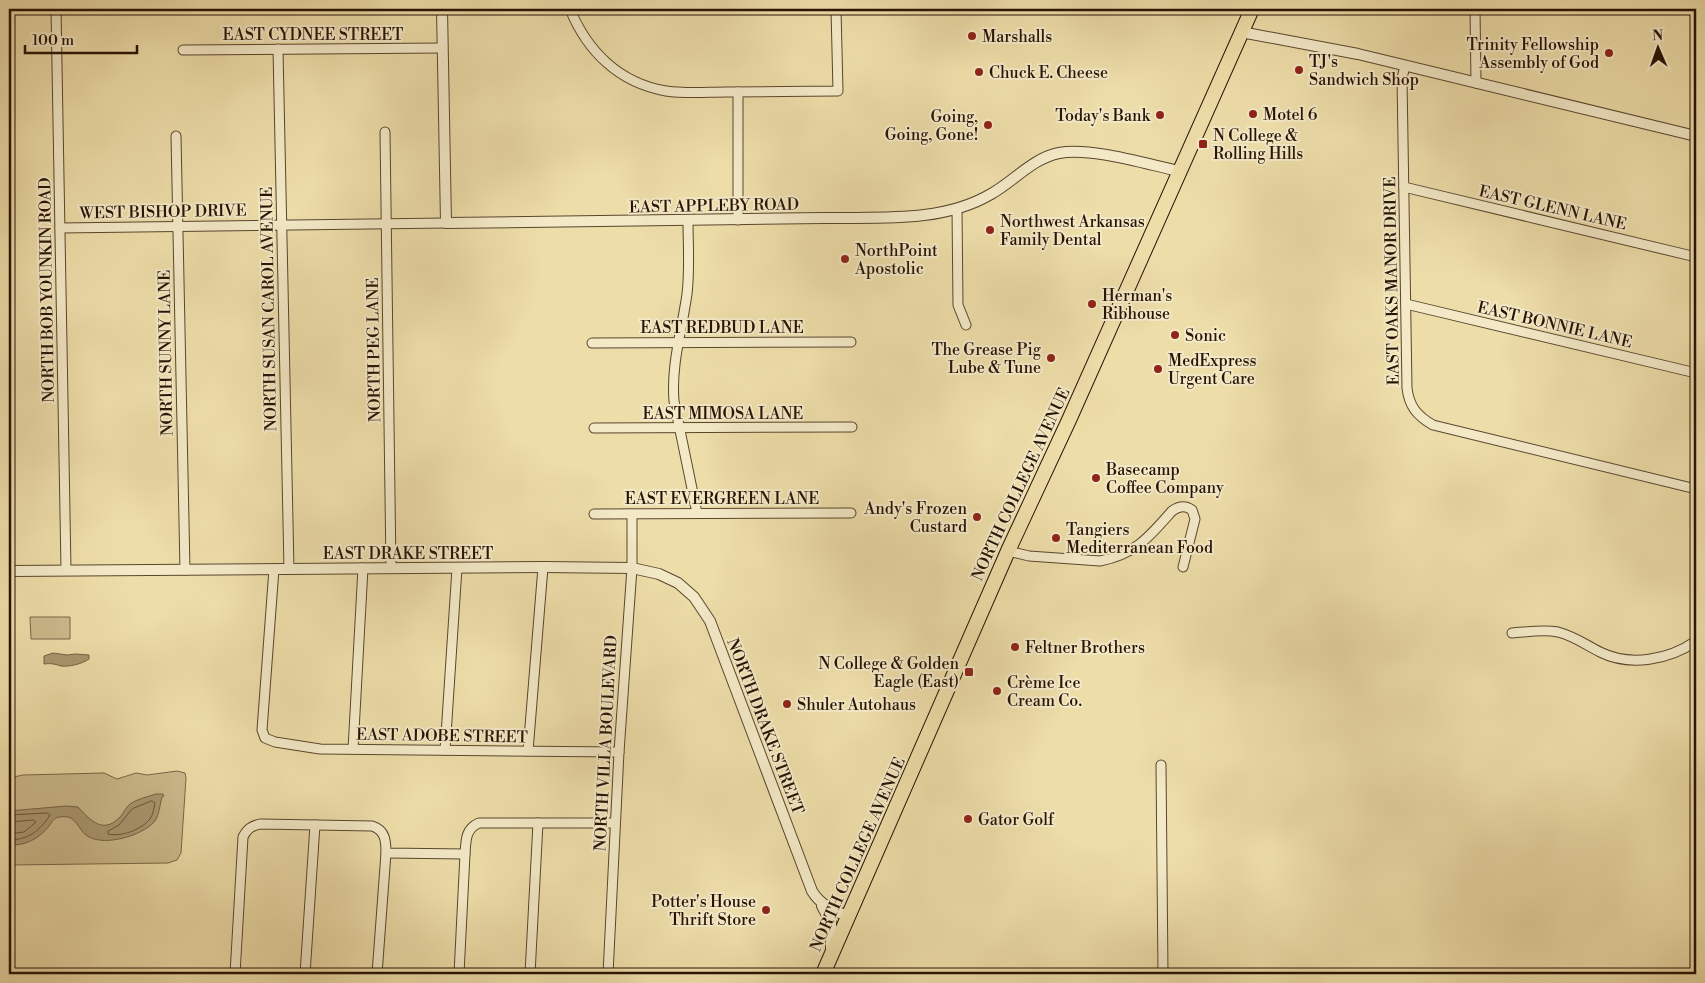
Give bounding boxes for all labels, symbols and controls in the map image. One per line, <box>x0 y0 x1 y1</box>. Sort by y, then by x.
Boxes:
scale bar <box>25 22 138 54</box>
north arrow <box>1632 22 1682 72</box>
street label: EAST CYDNEE STREET <box>223 25 403 45</box>
place label: Marshalls <box>982 27 1052 47</box>
text: N <box>1652 27 1663 45</box>
marker: Marshalls <box>966 30 978 42</box>
text: 100 m <box>32 31 74 50</box>
place label: Trinity Fellowship Assembly of God <box>1467 35 1599 73</box>
marker: Trinity Fellowship Assembly of God <box>1603 47 1615 59</box>
place label: TJ's Sandwich Shop <box>1309 52 1419 90</box>
place label: Chuck E. Cheese <box>989 63 1108 83</box>
marker: TJ's Sandwich Shop <box>1293 64 1305 76</box>
marker: Chuck E. Cheese <box>973 66 985 78</box>
place label: Motel 6 <box>1263 105 1318 125</box>
place label: Today's Bank <box>1055 106 1152 126</box>
place label: Going, Going, Gone! <box>885 107 978 145</box>
marker: Motel 6 <box>1247 108 1259 120</box>
marker: Today's Bank <box>1154 109 1166 121</box>
marker: Going, Going, Gone! <box>982 119 994 131</box>
place label: N College & Rolling Hills <box>1213 126 1303 164</box>
marker: N College & Rolling Hills <box>1197 138 1209 150</box>
street label: EAST OAKS MANOR DRIVE <box>1380 176 1404 386</box>
street label: NORTH BOB YOUNKIN ROAD <box>35 177 59 403</box>
street label: EAST GLENN LANE <box>1477 181 1629 235</box>
street label: NORTH SUSAN CAROL AVENUE <box>257 186 281 431</box>
street label: EAST APPLEBY ROAD <box>629 195 799 217</box>
street label: WEST BISHOP DRIVE <box>78 201 247 223</box>
place label: Northwest Arkansas Family Dental <box>1000 212 1145 250</box>
marker: Northwest Arkansas Family Dental <box>984 224 996 236</box>
place label: NorthPoint Apostolic <box>854 241 938 279</box>
marker: NorthPoint Apostolic <box>839 253 851 265</box>
street label: NORTH SUNNY LANE <box>155 270 177 436</box>
street label: NORTH PEG LANE <box>363 277 385 423</box>
place label: Herman's Ribhouse <box>1102 286 1172 324</box>
street label: EAST BONNIE LANE <box>1475 297 1634 353</box>
marker: Herman's Ribhouse <box>1086 298 1098 310</box>
street label: EAST REDBUD LANE <box>640 318 804 338</box>
place label: Sonic <box>1185 326 1226 346</box>
marker: Sonic <box>1169 329 1181 341</box>
place label: The Grease Pig Lube & Tune <box>931 340 1042 378</box>
place label: MedExpress Urgent Care <box>1168 351 1257 389</box>
marker: The Grease Pig Lube & Tune <box>1045 352 1057 364</box>
marker: MedExpress Urgent Care <box>1152 363 1164 375</box>
street label: NORTH COLLEGE AVENUE <box>967 385 1075 584</box>
street label: EAST MIMOSA LANE <box>643 404 803 424</box>
place label: Basecamp Coffee Company <box>1105 460 1224 498</box>
marker: Basecamp Coffee Company <box>1090 472 1102 484</box>
street label: EAST EVERGREEN LANE <box>625 489 819 509</box>
place label: Andy's Frozen Custard <box>863 499 967 537</box>
marker: Andy's Frozen Custard <box>971 511 983 523</box>
place label: Tangiers Mediterranean Food <box>1066 520 1213 558</box>
marker: Tangiers Mediterranean Food <box>1050 532 1062 544</box>
street label: EAST DRAKE STREET <box>323 544 493 564</box>
street label: NORTH VILLA BOULEVARD <box>590 634 622 852</box>
street label: NORTH DRAKE STREET <box>722 635 808 817</box>
place label: Feltner Brothers <box>1025 638 1145 658</box>
marker: Feltner Brothers <box>1009 641 1021 653</box>
place label: N College & Golden Eagle (East) <box>818 654 959 692</box>
marker: N College & Golden Eagle (East) <box>963 666 975 678</box>
place label: Crème Ice Cream Co. <box>1007 673 1082 711</box>
marker: Crème Ice Cream Co. <box>991 685 1003 697</box>
place label: Shuler Autohaus <box>797 695 916 715</box>
marker: Shuler Autohaus <box>781 698 793 710</box>
street label: EAST ADOBE STREET <box>356 725 528 747</box>
street label: NORTH COLLEGE AVENUE <box>806 754 910 955</box>
place label: Gator Golf <box>978 810 1055 830</box>
marker: Gator Golf <box>962 813 974 825</box>
place label: Potter's House Thrift Store <box>651 892 756 930</box>
marker: Potter's House Thrift Store <box>760 904 772 916</box>

